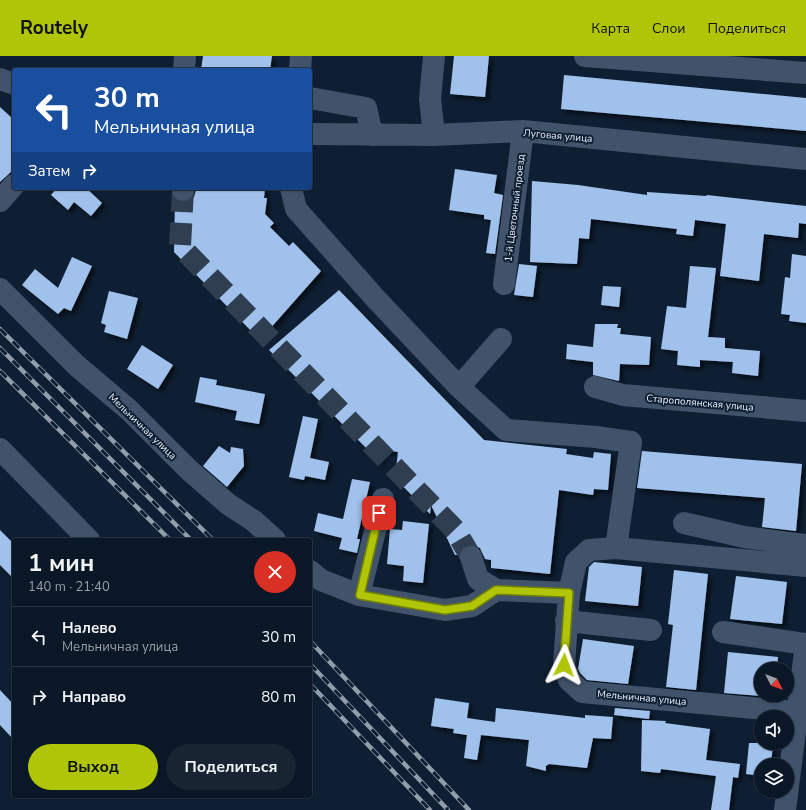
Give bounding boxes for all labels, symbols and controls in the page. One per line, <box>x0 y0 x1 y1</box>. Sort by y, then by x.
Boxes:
text: Routely <box>20 15 88 41</box>
text: Карта <box>591 19 630 38</box>
text: Слои <box>652 19 686 38</box>
text: Поделиться <box>708 19 786 38</box>
text: 30 m <box>94 79 160 117</box>
icon: left <box>28 84 80 136</box>
text: Мельничная улица <box>94 115 255 139</box>
street label: Луговая улица <box>523 126 593 146</box>
street label: 1-й Цветочный проезд <box>501 153 529 263</box>
icon: right <box>78 160 100 182</box>
text: Затем <box>28 161 70 181</box>
street label: Мельничная улица <box>105 391 179 463</box>
street label: Старополянская улица <box>646 391 754 415</box>
pin <box>362 496 396 530</box>
icon: arrive <box>368 502 390 524</box>
text: 1 мин <box>28 547 94 579</box>
button: close <box>254 551 296 593</box>
text: 140 m · 21:40 <box>28 578 110 596</box>
text: Налево <box>62 618 117 638</box>
icon: left <box>28 626 50 648</box>
text: 30 m <box>261 627 296 647</box>
text: Мельничная улица <box>62 638 178 656</box>
position arrow <box>543 644 585 686</box>
north arrow <box>754 662 794 702</box>
map controls <box>754 662 794 798</box>
icon: right <box>28 686 50 708</box>
text: Направо <box>62 687 126 707</box>
text: 80 m <box>261 687 296 707</box>
street label: Мельничная улица <box>597 687 687 709</box>
button: sound <box>754 710 794 750</box>
button: Выход <box>28 744 158 790</box>
button: Поделиться <box>166 744 296 790</box>
button: layers <box>754 758 794 798</box>

